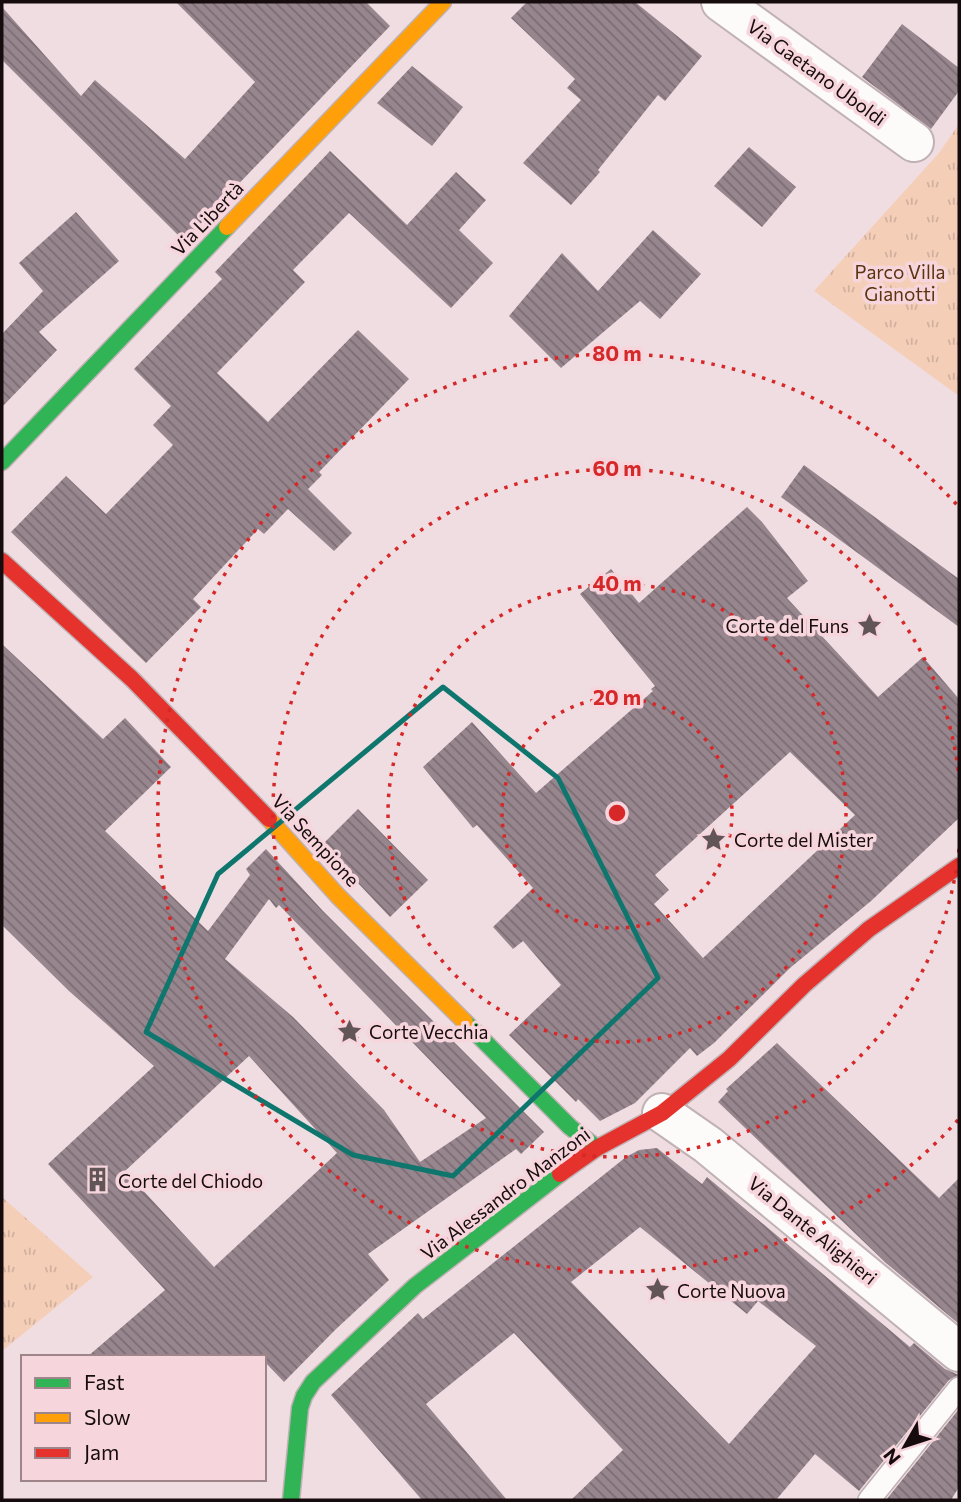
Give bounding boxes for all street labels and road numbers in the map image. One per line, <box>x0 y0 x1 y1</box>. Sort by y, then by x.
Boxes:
street label: Via Gaetano Uboldi <box>743 14 891 130</box>
street label: Via Libertà <box>166 176 248 260</box>
street label: Via Sempione <box>267 789 365 891</box>
street label: Via Alessandro Manzoni <box>416 1122 594 1264</box>
street label: Via Dante Alighieri <box>744 1171 882 1289</box>

